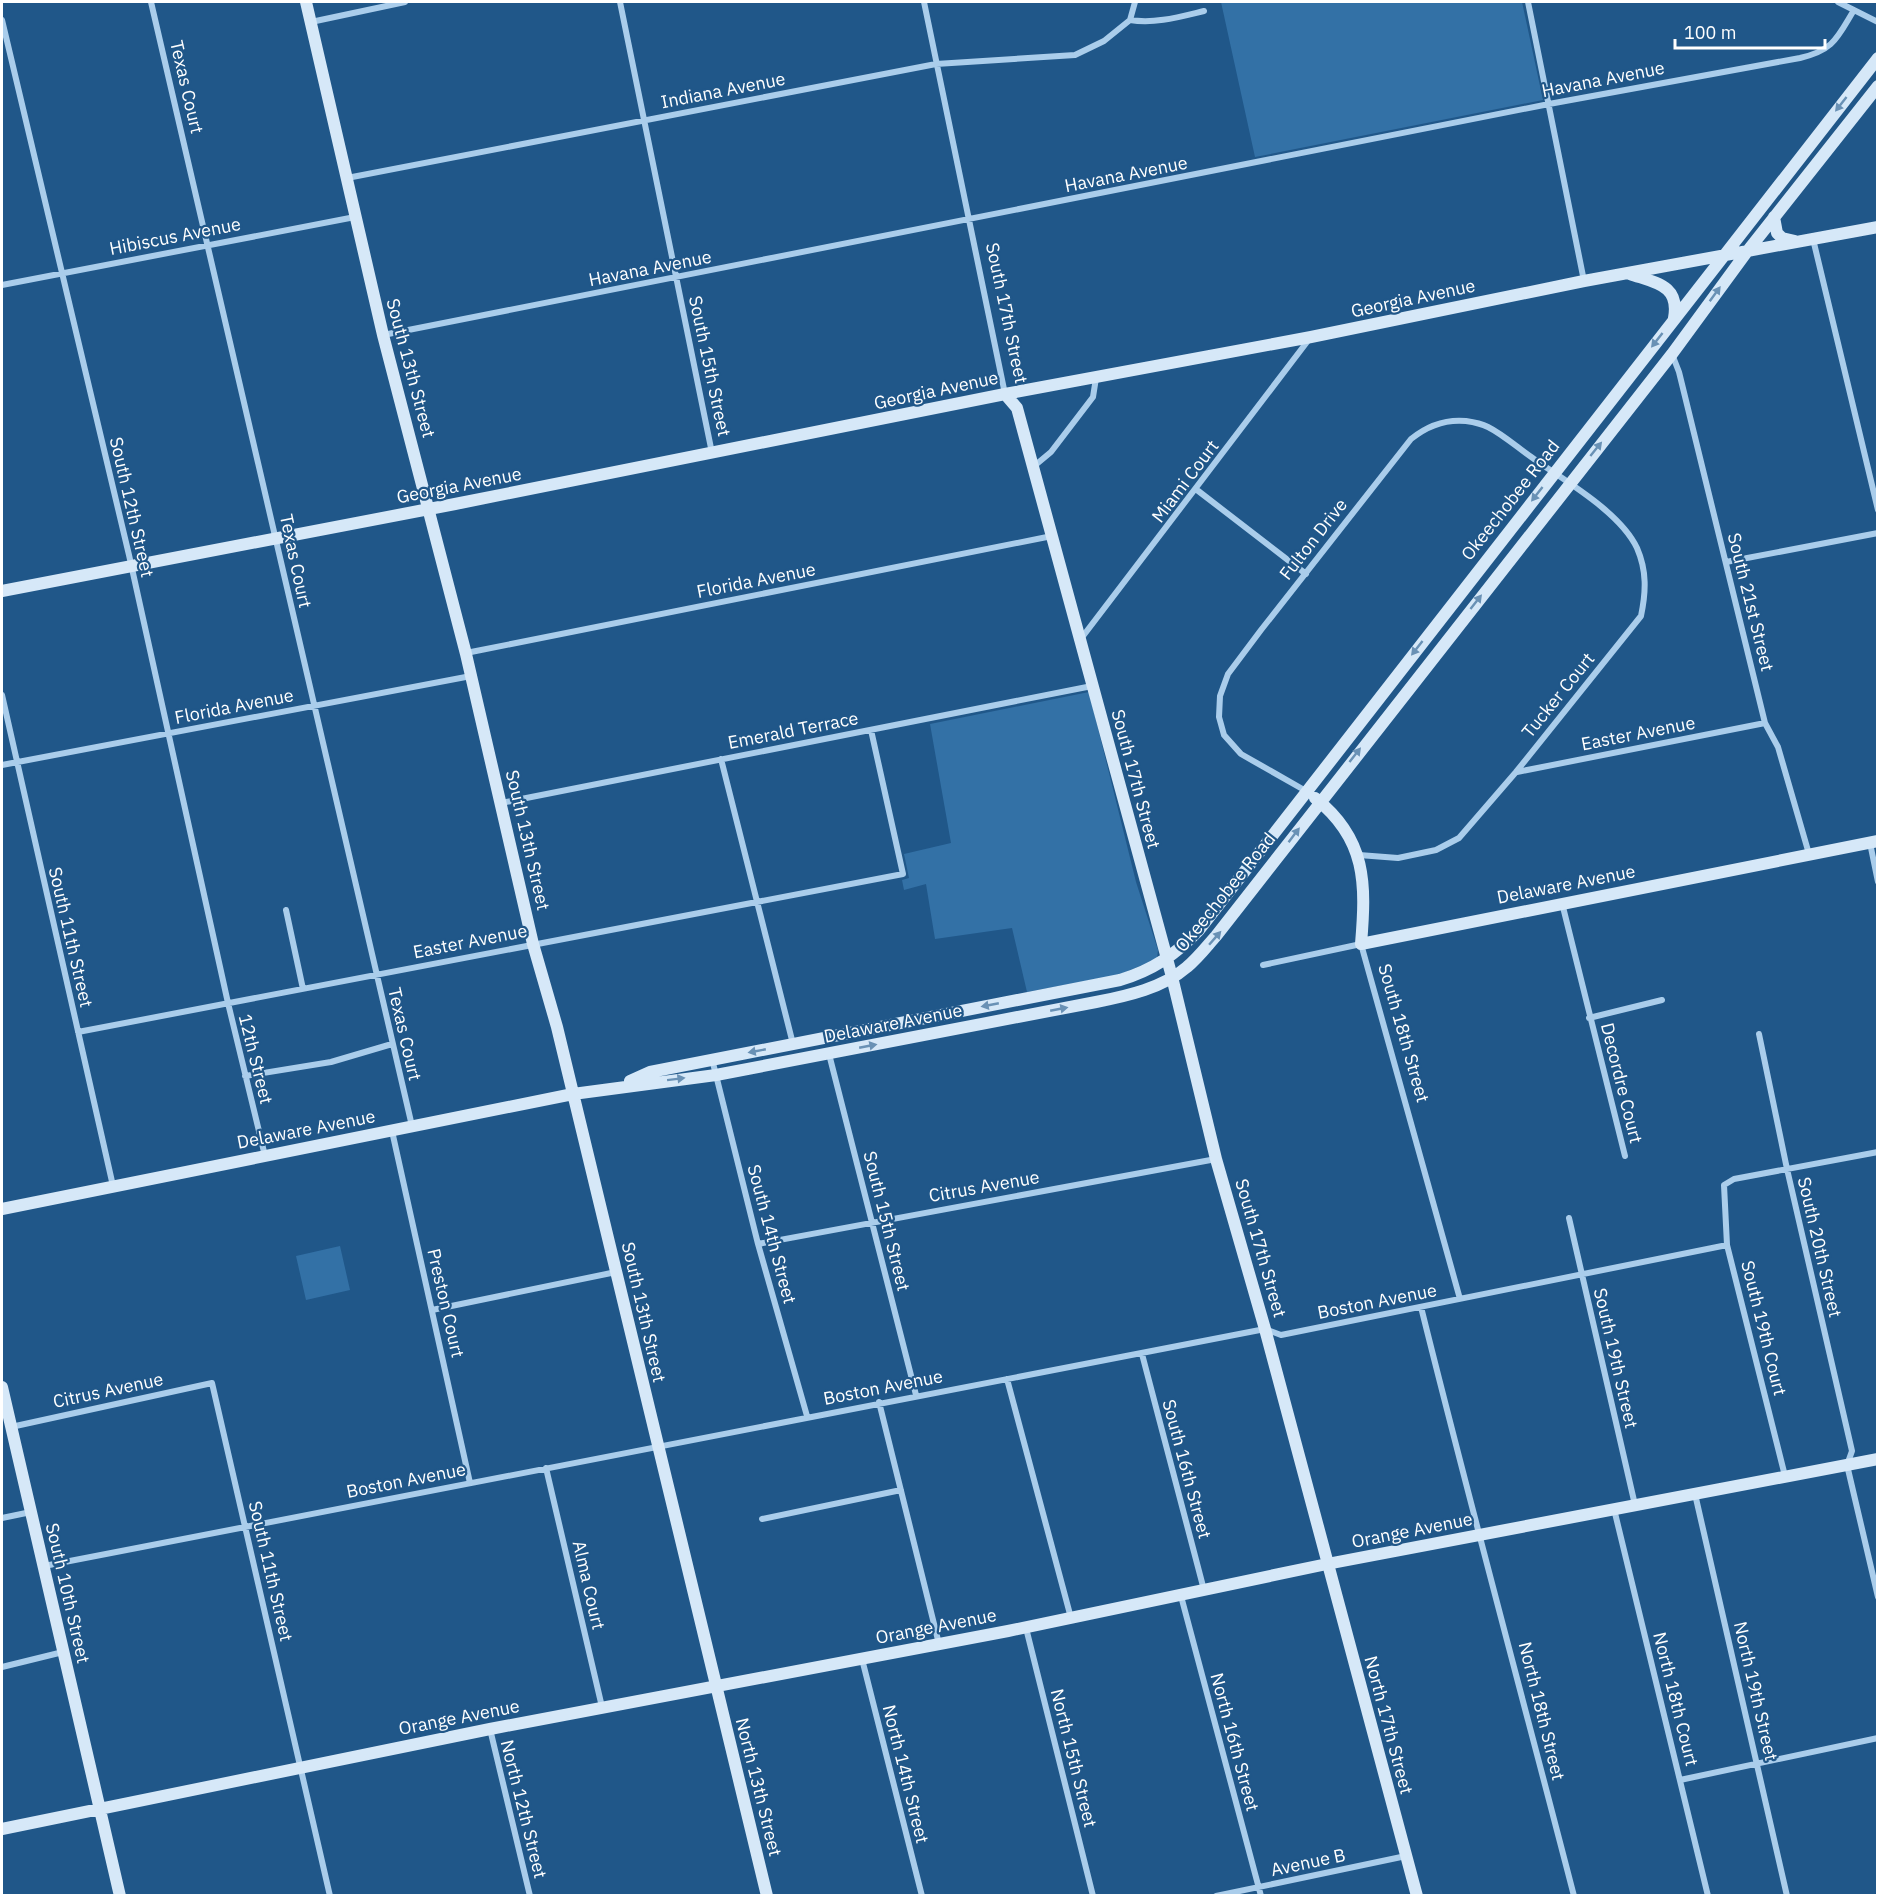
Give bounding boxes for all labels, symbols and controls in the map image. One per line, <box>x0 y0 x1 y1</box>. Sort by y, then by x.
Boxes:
scale bar <box>1675 12 1825 50</box>
text: 100 m <box>1684 21 1736 44</box>
street label: Texas Court <box>165 38 209 136</box>
street label: Havana Avenue <box>1540 56 1667 102</box>
street label: Indiana Avenue <box>659 67 787 113</box>
one-way arrow <box>1835 96 1848 112</box>
street label: Havana Avenue <box>1063 151 1190 197</box>
street label: Hibiscus Avenue <box>107 212 243 260</box>
street label: South 17th Street <box>981 241 1033 385</box>
street label: Havana Avenue <box>587 245 714 291</box>
street label: Georgia Avenue <box>1349 274 1477 322</box>
one-way arrow <box>1709 287 1721 302</box>
street label: South 15th Street <box>684 294 736 438</box>
street label: South 13th Street <box>381 296 441 440</box>
one-way arrow <box>1650 332 1663 348</box>
street label: Georgia Avenue <box>872 366 1000 414</box>
street label: South 12th Street <box>105 435 159 579</box>
street label: Miami Court <box>1146 435 1224 527</box>
street label: Okeechobee Road <box>1456 435 1564 565</box>
one-way arrow <box>1590 441 1603 457</box>
street label: Georgia Avenue <box>395 462 523 508</box>
one-way arrow <box>1530 486 1543 502</box>
street label: Fulton Drive <box>1274 494 1352 584</box>
street label: Texas Court <box>275 512 317 610</box>
street label: South 21st Street <box>1723 530 1779 674</box>
street label: Florida Avenue <box>695 557 817 603</box>
one-way arrow <box>1469 594 1482 610</box>
one-way arrow <box>1411 640 1424 656</box>
street label: Tucker Court <box>1517 648 1599 742</box>
street label: Florida Avenue <box>173 683 295 729</box>
street label: Emerald Terrace <box>726 706 860 754</box>
street label: South 17th Street <box>1106 707 1166 851</box>
street label: Easter Avenue <box>1579 711 1697 755</box>
one-way arrow <box>1349 748 1361 763</box>
street label: South 13th Street <box>501 768 555 912</box>
street label: Okeechobee Road <box>1170 828 1280 956</box>
one-way arrow <box>1287 828 1299 843</box>
street label: Delaware Avenue <box>1495 859 1637 909</box>
street label: South 11th Street <box>44 865 98 1009</box>
street label: Easter Avenue <box>411 919 529 963</box>
one-way arrow <box>1208 930 1221 945</box>
street label: South 18th Street <box>1373 961 1435 1105</box>
street label: Texas Court <box>383 985 427 1083</box>
street label: Delaware Avenue <box>822 998 964 1048</box>
one-way arrow <box>980 1001 999 1010</box>
one-way arrow <box>1050 1004 1069 1013</box>
street label: 12th Street <box>234 1012 278 1106</box>
street label: Decordre Court <box>1596 1021 1648 1145</box>
one-way arrow <box>858 1041 877 1050</box>
one-way arrow <box>747 1047 766 1056</box>
one-way arrow <box>666 1075 685 1084</box>
street label: Delaware Avenue <box>235 1104 377 1154</box>
street label: South 15th Street <box>859 1149 915 1293</box>
street label: South 14th Street <box>742 1162 802 1306</box>
street label: Citrus Avenue <box>927 1165 1041 1207</box>
street label: South 20th Street <box>1793 1175 1847 1319</box>
street label: South 17th Street <box>1230 1176 1292 1320</box>
street label: South 13th Street <box>617 1240 671 1384</box>
street label: Preston Court <box>422 1246 470 1360</box>
street label: South 19th Court <box>1736 1258 1792 1398</box>
street label: Boston Avenue <box>1315 1278 1439 1324</box>
street label: South 19th Street <box>1589 1286 1643 1430</box>
street label: Boston Avenue <box>821 1364 945 1410</box>
street label: Citrus Avenue <box>51 1367 165 1413</box>
street label: South 16th Street <box>1157 1397 1217 1541</box>
street label: Boston Avenue <box>344 1457 468 1503</box>
street label: South 11th Street <box>244 1499 298 1643</box>
street label: Orange Avenue <box>1350 1507 1475 1553</box>
street label: South 10th Street <box>41 1521 95 1665</box>
street label: Alma Court <box>568 1538 610 1632</box>
street label: Orange Avenue <box>874 1603 999 1649</box>
street label: North 19th Street <box>1729 1619 1783 1763</box>
street label: North 18th Court <box>1648 1630 1704 1768</box>
street label: North 18th Street <box>1514 1639 1570 1783</box>
street label: North 17th Street <box>1360 1653 1418 1797</box>
street label: North 16th Street <box>1206 1670 1264 1814</box>
street label: North 15th Street <box>1046 1686 1102 1830</box>
street label: Orange Avenue <box>397 1694 522 1740</box>
street label: North 14th Street <box>878 1702 934 1846</box>
street label: North 13th Street <box>731 1715 787 1859</box>
street label: North 12th Street <box>496 1737 552 1881</box>
street label: Avenue B <box>1268 1843 1348 1881</box>

